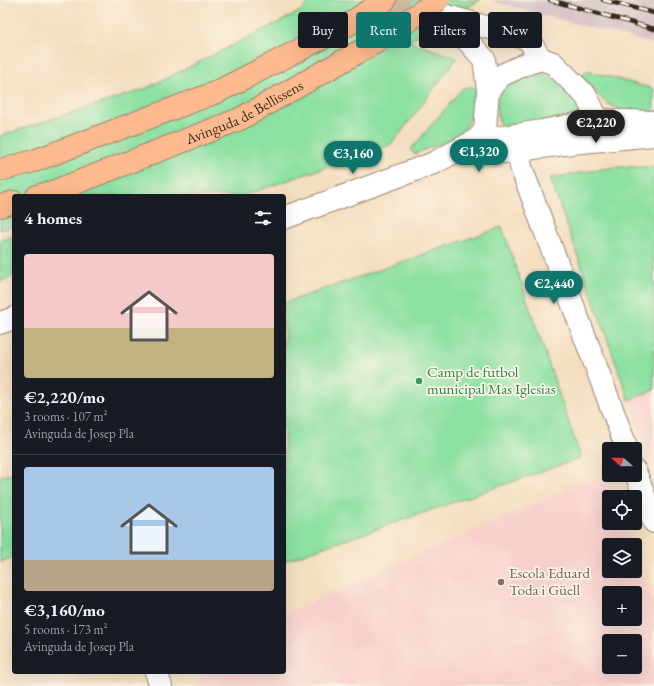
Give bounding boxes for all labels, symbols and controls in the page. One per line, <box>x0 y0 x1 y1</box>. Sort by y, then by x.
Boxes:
chip: Buy <box>298 12 348 48</box>
chip: Rent <box>356 12 411 48</box>
chip: Filters <box>419 12 480 48</box>
chip: New <box>488 12 542 48</box>
street label: Avinguda de Bellissens <box>182 75 307 149</box>
pin: €2,220 <box>563 110 629 144</box>
text: €2,220 <box>576 114 616 131</box>
pin: €1,320 <box>446 139 512 173</box>
pin: €3,160 <box>320 141 386 175</box>
text: €1,320 <box>459 143 499 160</box>
text: €3,160 <box>333 145 373 162</box>
text: 4 homes <box>24 207 82 229</box>
icon: filters <box>252 207 274 229</box>
pin: €2,440 <box>521 271 587 305</box>
text: €2,440 <box>534 275 574 292</box>
icon: home <box>113 280 185 352</box>
place label: Camp de futbol municipal Mas Iglesias <box>427 362 556 398</box>
marker: Camp de futbol municipal Mas Iglesias <box>414 376 424 386</box>
text: €2,220/mo <box>24 386 105 408</box>
text: 3 rooms · 107 m² <box>24 408 108 425</box>
text: Avinguda de Josep Pla <box>24 425 134 442</box>
north arrow <box>602 442 642 482</box>
map controls <box>602 442 642 674</box>
button: locate <box>602 490 642 530</box>
icon: home <box>113 493 185 565</box>
button: layers <box>602 538 642 578</box>
place label: Escola Eduard Toda i Güell <box>509 563 590 599</box>
marker: Escola Eduard Toda i Güell <box>496 577 506 587</box>
button: + <box>602 586 642 626</box>
text: €3,160/mo <box>24 599 105 621</box>
text: 5 rooms · 173 m² <box>24 621 108 638</box>
button: − <box>602 634 642 674</box>
text: Avinguda de Josep Pla <box>24 638 134 655</box>

